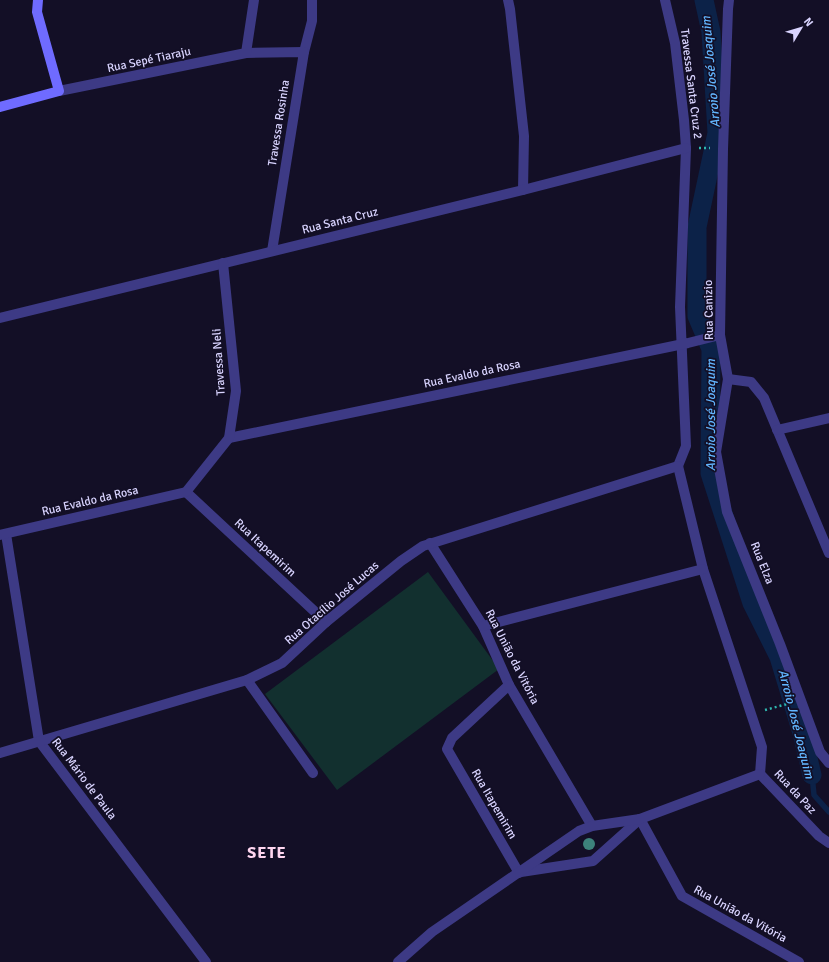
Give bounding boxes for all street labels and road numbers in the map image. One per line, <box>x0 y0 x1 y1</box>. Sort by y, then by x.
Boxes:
street label: Travessa Santa Cruz 2 <box>677 28 705 140</box>
street label: Rua Sepé Tiaraju <box>106 44 192 76</box>
street label: Travessa Rosinha <box>265 79 293 167</box>
street label: Rua Santa Cruz <box>300 204 380 238</box>
street label: Rua Canizio <box>701 280 717 340</box>
street label: Travessa Neli <box>209 328 229 396</box>
street label: Rua Evaldo da Rosa <box>422 356 522 392</box>
street label: Rua Evaldo da Rosa <box>40 483 140 519</box>
street label: Rua Itapemirim <box>231 516 299 580</box>
street label: Rua Elza <box>747 540 777 586</box>
street label: Rua Otacílio José Lucas <box>282 558 382 648</box>
street label: Rua União da Vitória <box>482 607 542 707</box>
street label: Rua Mário de Paula <box>48 735 120 823</box>
street label: Rua Itapemirim <box>468 766 520 842</box>
street label: Rua da Paz <box>771 767 819 817</box>
street label: Rua União da Vitória <box>691 882 789 946</box>

